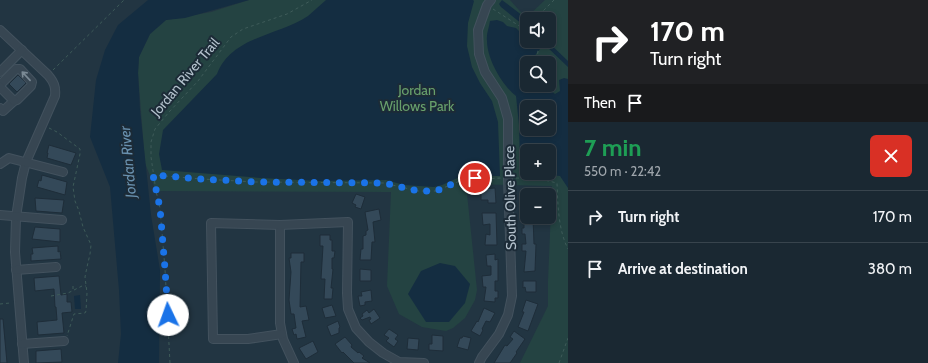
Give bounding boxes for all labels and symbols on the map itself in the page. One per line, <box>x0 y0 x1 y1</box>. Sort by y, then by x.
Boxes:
street label: Jordan River Trail <box>146 33 224 121</box>
one-way arrow <box>21 71 31 81</box>
park label: Jordan Willows Park <box>380 81 455 115</box>
water label: Jordan River <box>116 124 140 201</box>
street label: South Olive Place <box>500 146 520 250</box>
pin <box>458 161 492 195</box>
position arrow <box>147 294 189 336</box>

